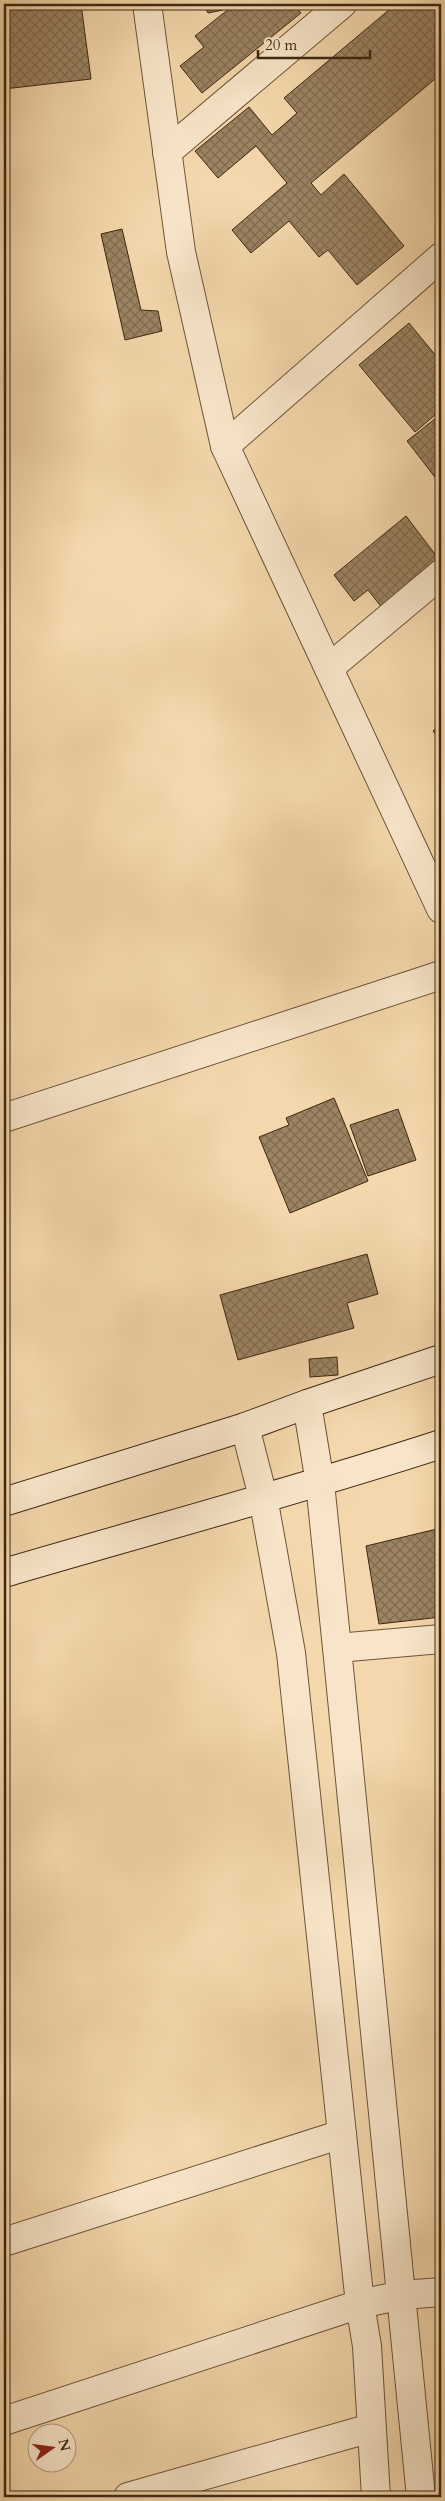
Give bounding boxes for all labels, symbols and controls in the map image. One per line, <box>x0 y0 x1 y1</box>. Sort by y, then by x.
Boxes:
scale bar <box>258 28 370 60</box>
text: 20 m <box>265 35 297 55</box>
north arrow <box>28 2424 78 2474</box>
text: N <box>53 2437 75 2453</box>

